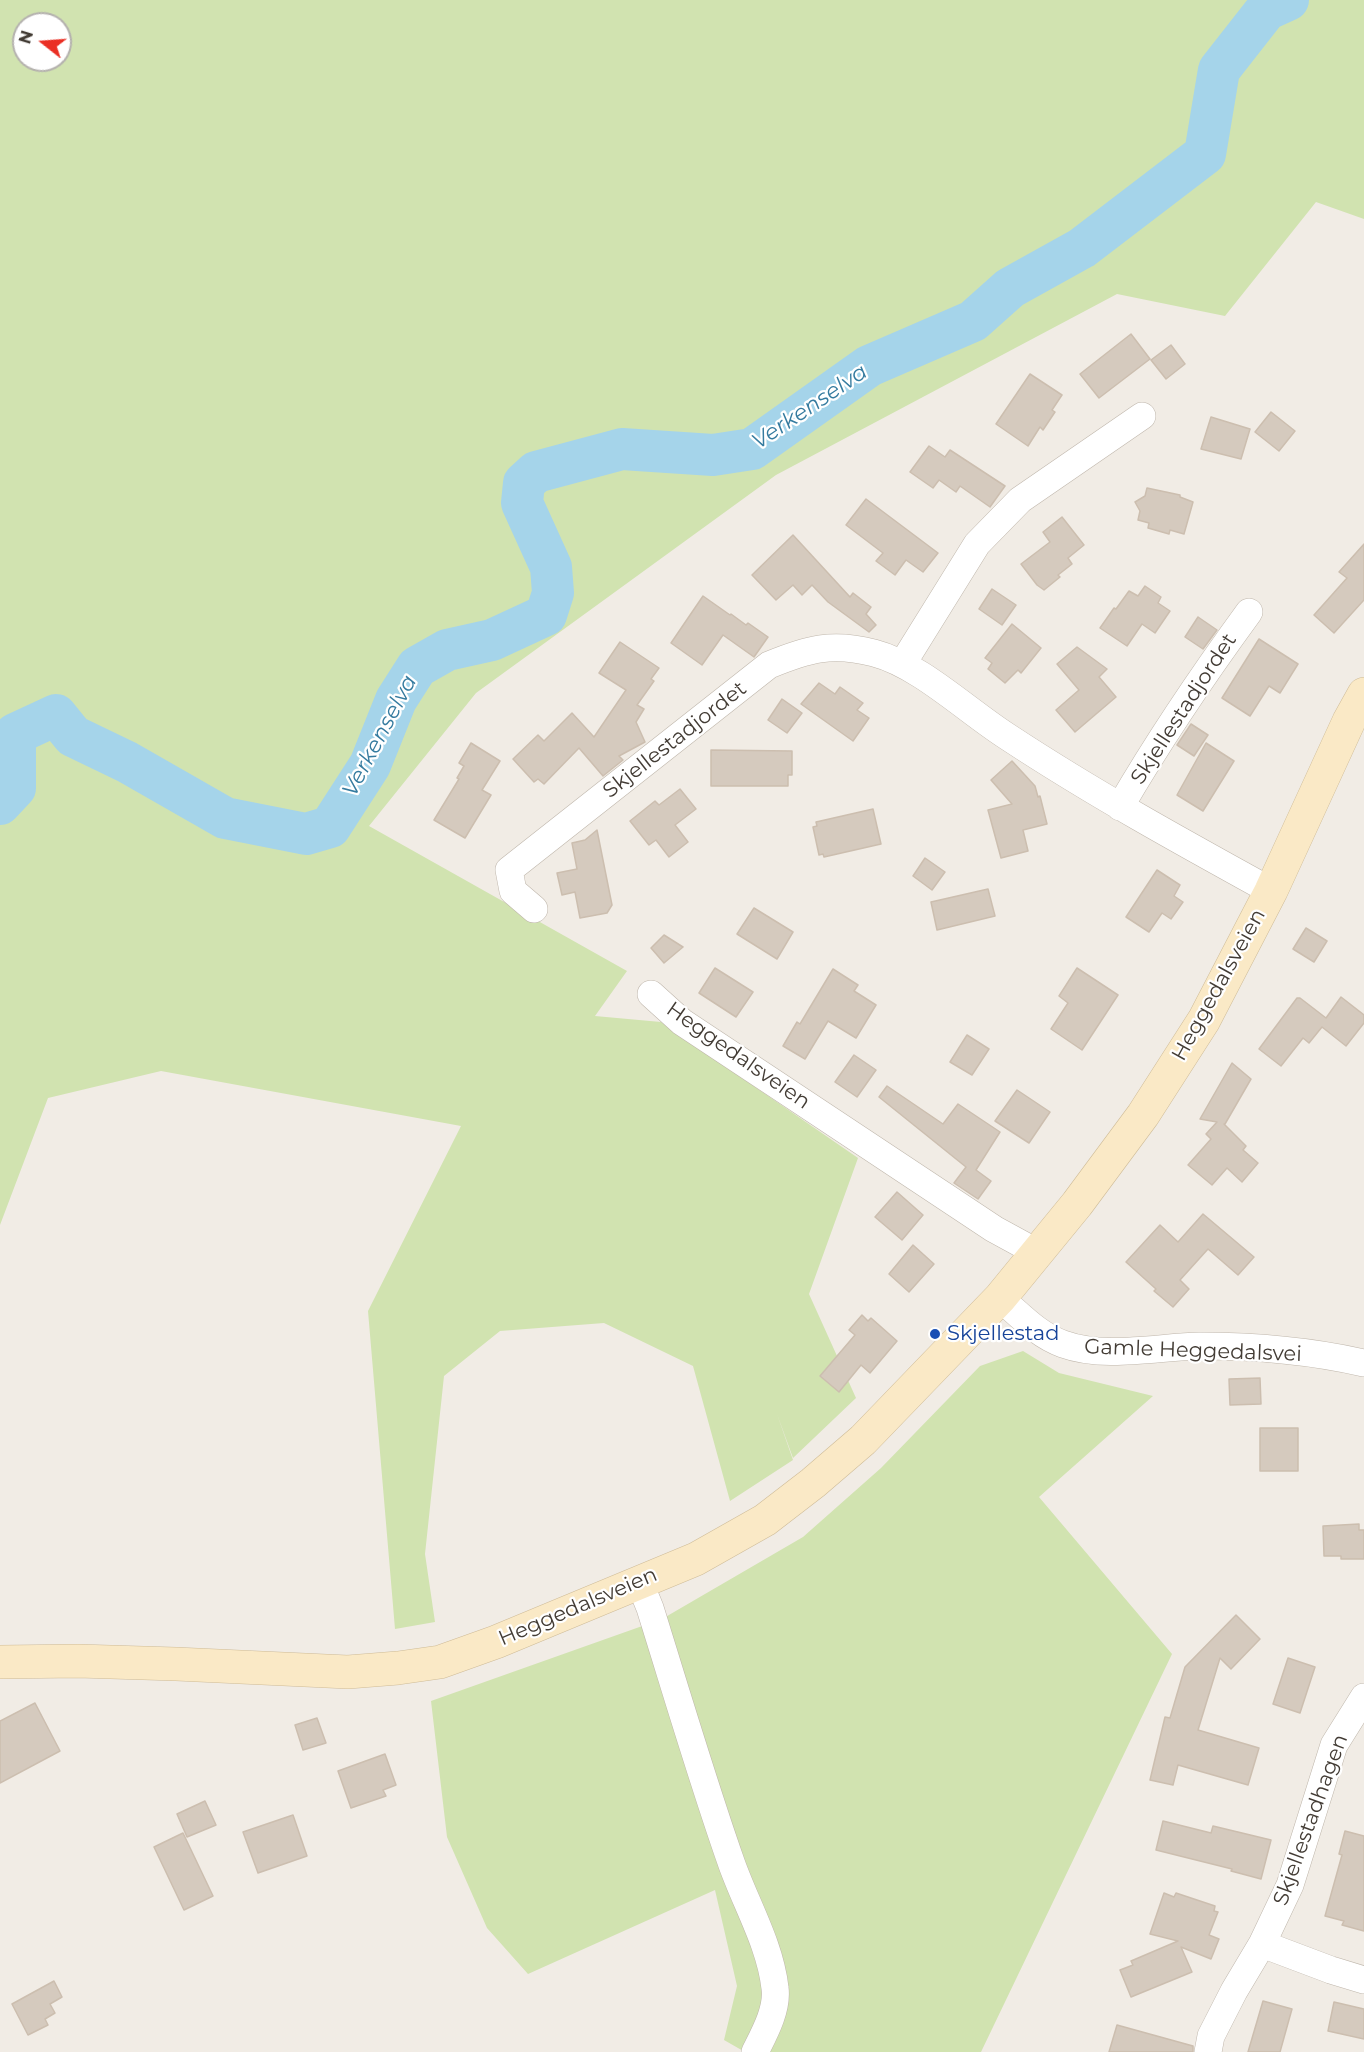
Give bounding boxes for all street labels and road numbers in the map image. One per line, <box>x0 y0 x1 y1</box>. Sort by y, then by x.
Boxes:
street label: Skjellestadjordet <box>1126 629 1242 789</box>
street label: Skjellestadjordet <box>598 676 752 804</box>
street label: Heggedalsveien <box>1167 905 1271 1065</box>
street label: Heggedalsveien <box>661 997 815 1115</box>
street label: Gamle Heggedalsvei <box>1084 1335 1302 1367</box>
street label: Heggedalsveien <box>495 1562 661 1652</box>
street label: Skjellestadhagen <box>1268 1731 1354 1909</box>

